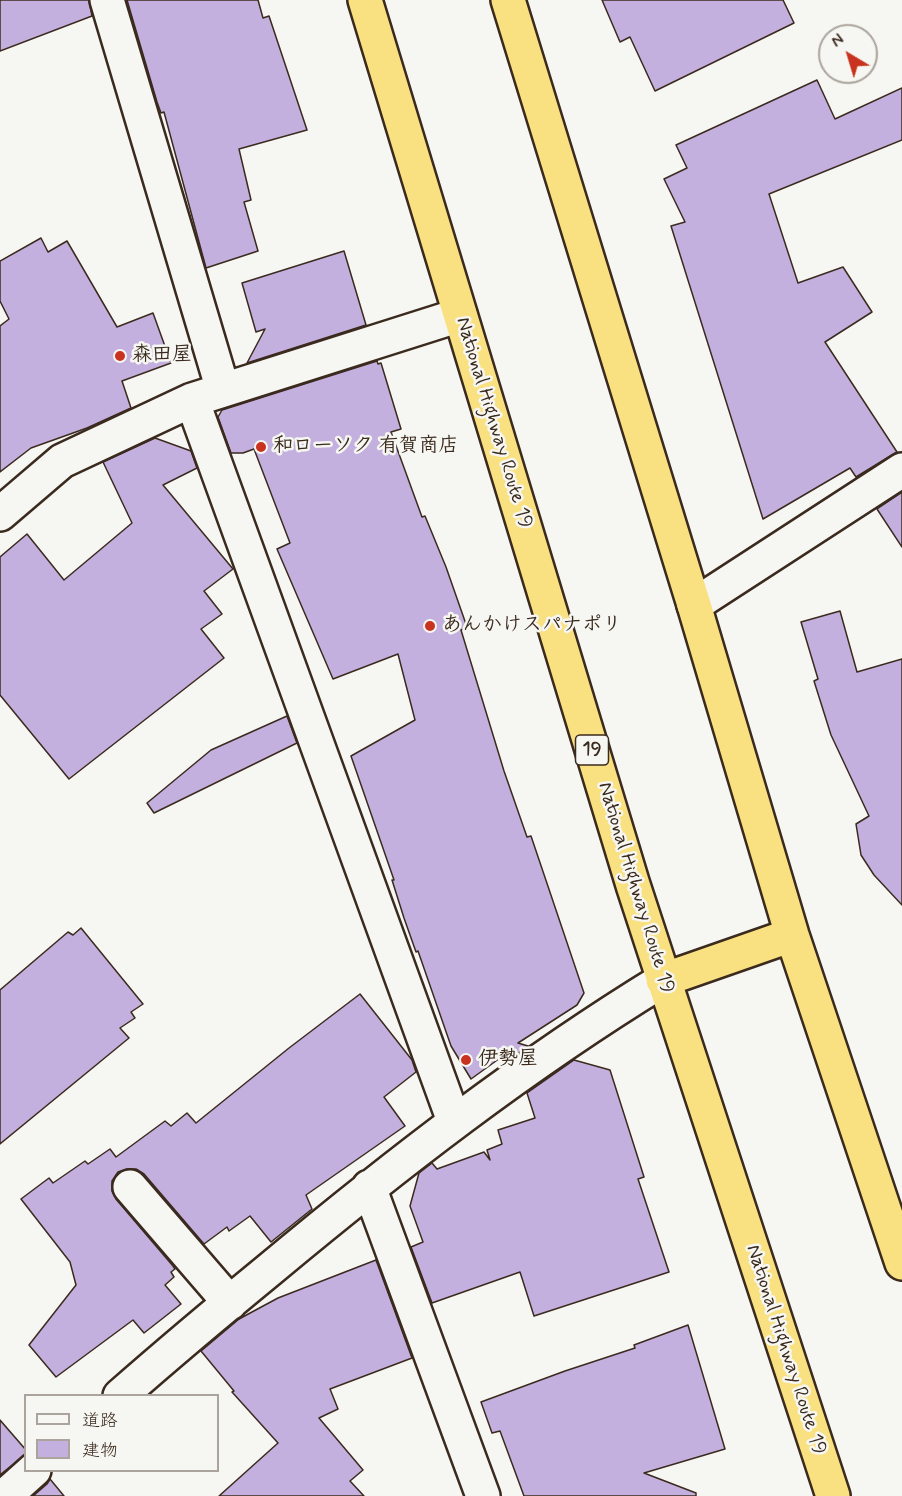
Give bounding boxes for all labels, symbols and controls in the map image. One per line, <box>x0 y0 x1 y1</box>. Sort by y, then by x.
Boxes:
north arrow <box>818 24 878 84</box>
text: N <box>827 29 849 53</box>
street label: National Highway Route 19 <box>449 315 537 531</box>
place label: 森田屋 <box>132 344 192 368</box>
marker: 森田屋 <box>113 349 127 363</box>
place label: 和ローソク 有賀商店 <box>273 435 458 459</box>
marker: 和ローソク 有賀商店 <box>254 440 268 454</box>
place label: あんかけスパナポリ <box>442 614 622 638</box>
marker: あんかけスパナポリ <box>423 619 437 633</box>
road number: 19 <box>576 735 608 765</box>
street label: National Highway Route 19 <box>591 780 679 996</box>
place label: 伊勢屋 <box>478 1048 538 1072</box>
marker: 伊勢屋 <box>459 1053 473 1067</box>
street label: National Highway Route 19 <box>740 1242 830 1458</box>
legend <box>24 1394 219 1472</box>
text: 道路 <box>82 1409 118 1433</box>
text: 建物 <box>82 1439 118 1463</box>

